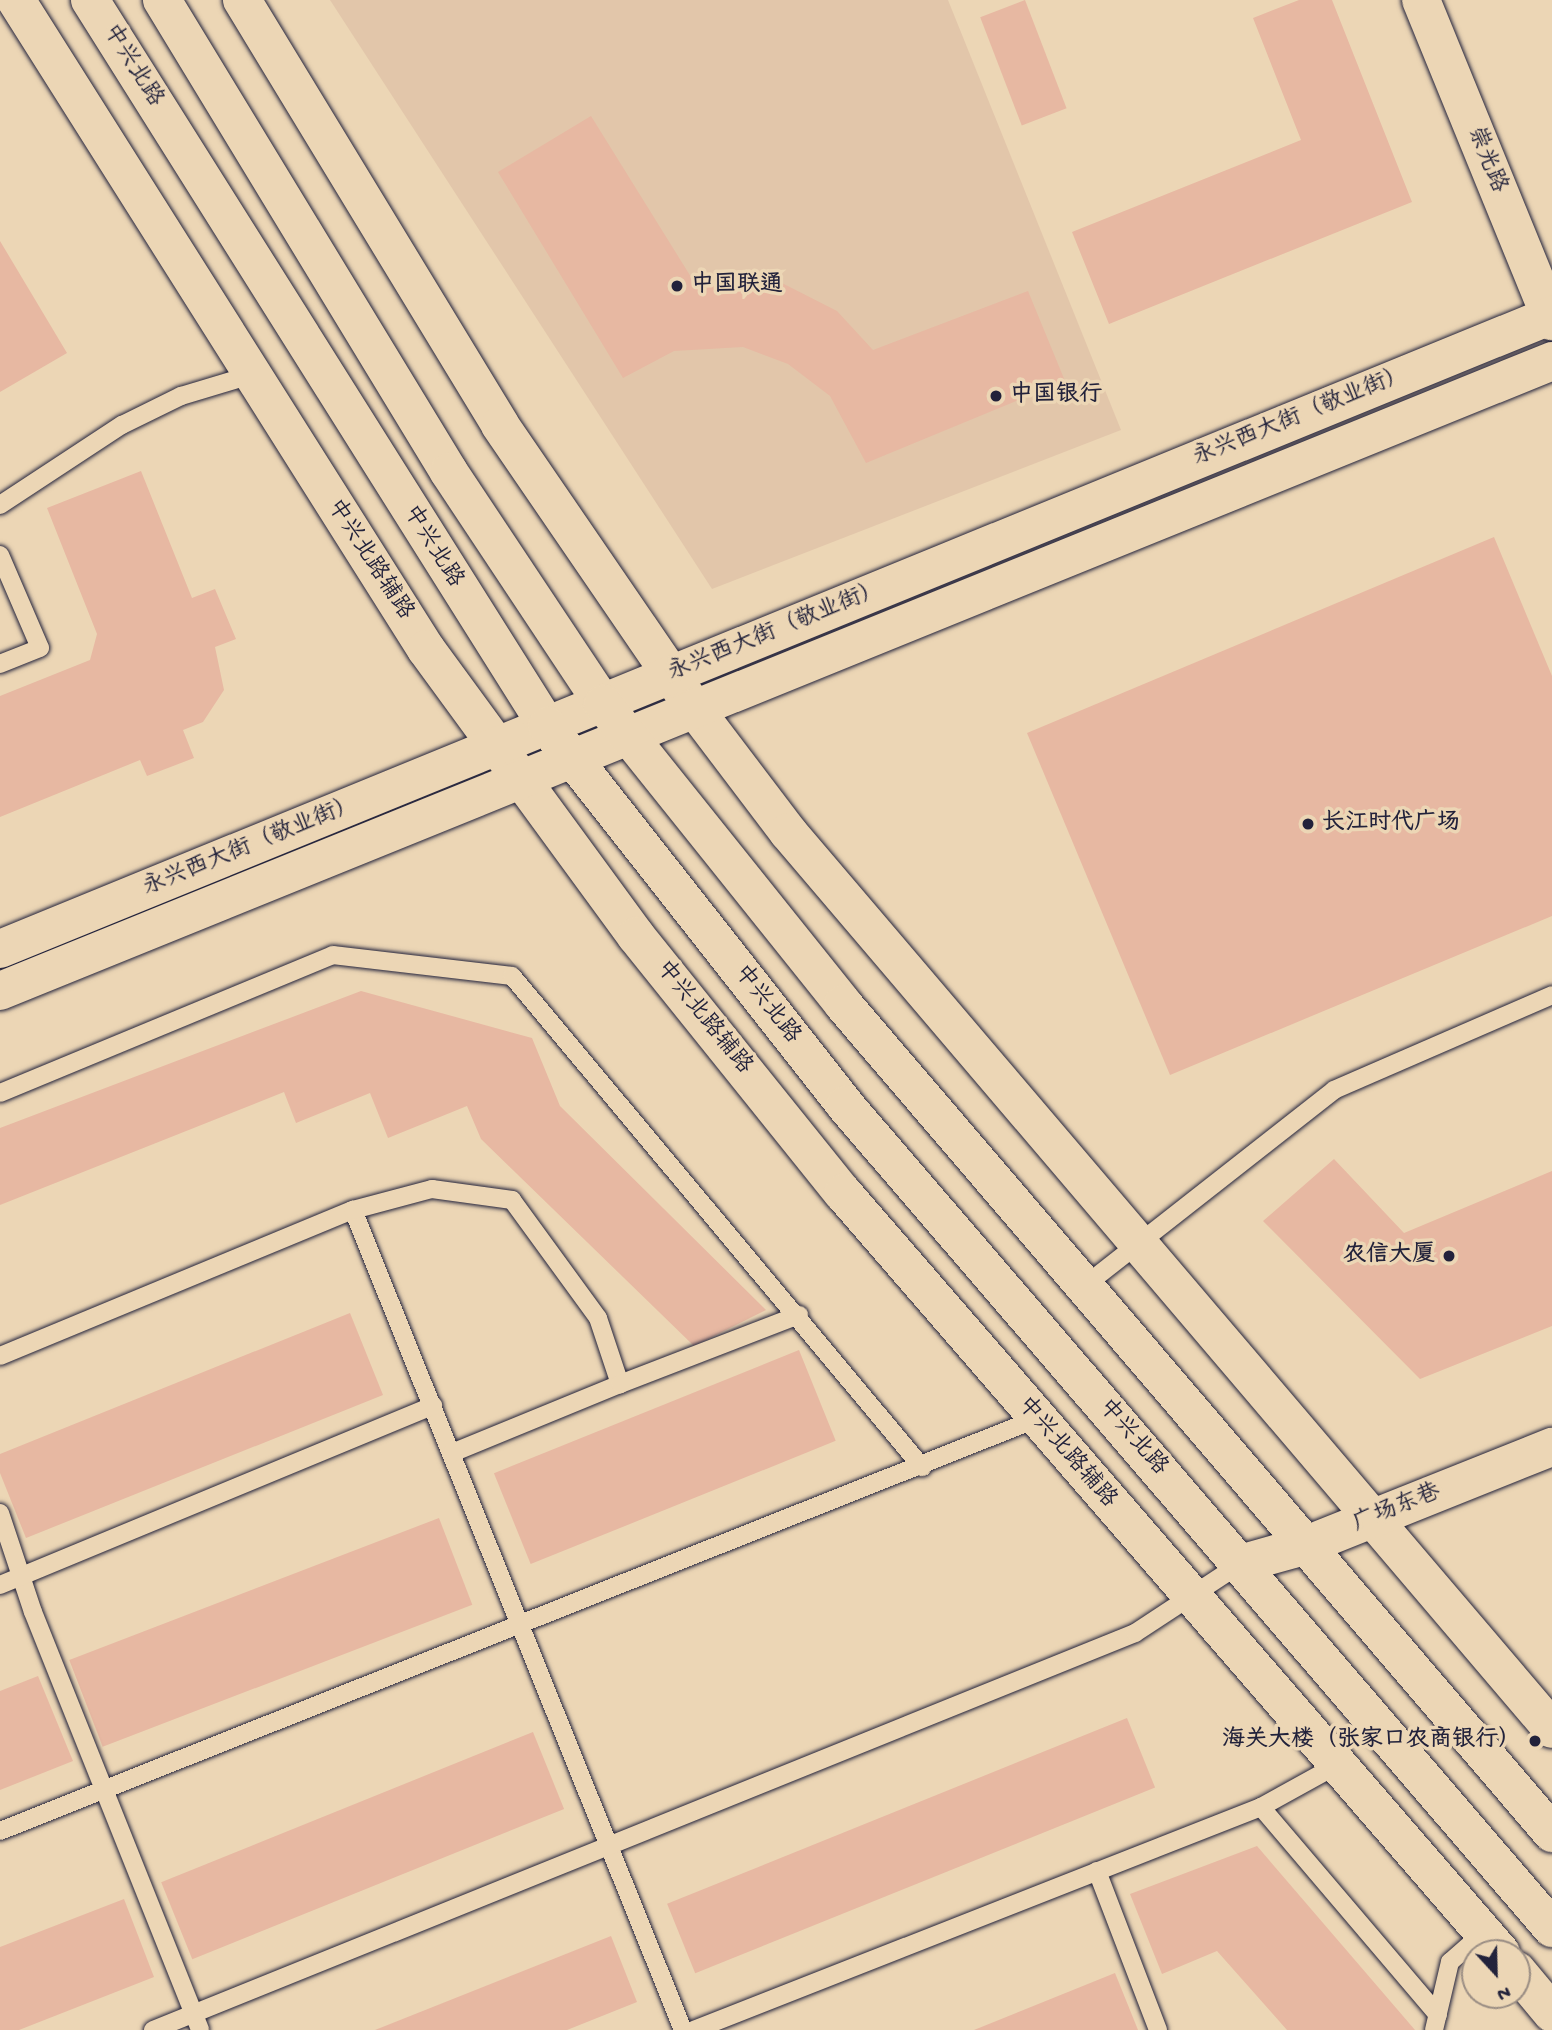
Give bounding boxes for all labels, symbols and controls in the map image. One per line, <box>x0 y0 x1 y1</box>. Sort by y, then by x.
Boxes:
street label: 中兴北路 <box>96 20 168 112</box>
street label: 崇光路 <box>1460 123 1512 197</box>
place label: 中国联通 <box>691 272 783 300</box>
marker: 中国联通 <box>669 278 685 294</box>
street label: 永兴西大街（敬业街） <box>1189 361 1413 473</box>
place label: 中国银行 <box>1010 382 1102 410</box>
marker: 中国银行 <box>988 388 1004 404</box>
street label: 中兴北路辅路 <box>320 495 418 625</box>
street label: 中兴北路 <box>396 501 468 593</box>
street label: 永兴西大街（敬业街） <box>664 576 888 688</box>
street label: 永兴西大街（敬业街） <box>139 791 363 903</box>
place label: 长江时代广场 <box>1322 810 1460 838</box>
marker: 长江时代广场 <box>1300 816 1316 832</box>
street label: 中兴北路辅路 <box>649 956 757 1080</box>
street label: 中兴北路 <box>727 960 805 1050</box>
place label: 农信大厦 <box>1343 1242 1435 1270</box>
marker: 农信大厦 <box>1441 1248 1457 1264</box>
street label: 中兴北路辅路 <box>1010 1392 1122 1514</box>
street label: 中兴北路 <box>1091 1394 1173 1482</box>
street label: 广场东巷 <box>1349 1479 1445 1539</box>
place label: 海关大楼（张家口农商银行） <box>1222 1727 1521 1755</box>
marker: 海关大楼（张家口农商银行） <box>1527 1733 1543 1749</box>
north arrow <box>1461 1939 1531 2009</box>
text: N <box>1493 1979 1513 2005</box>

